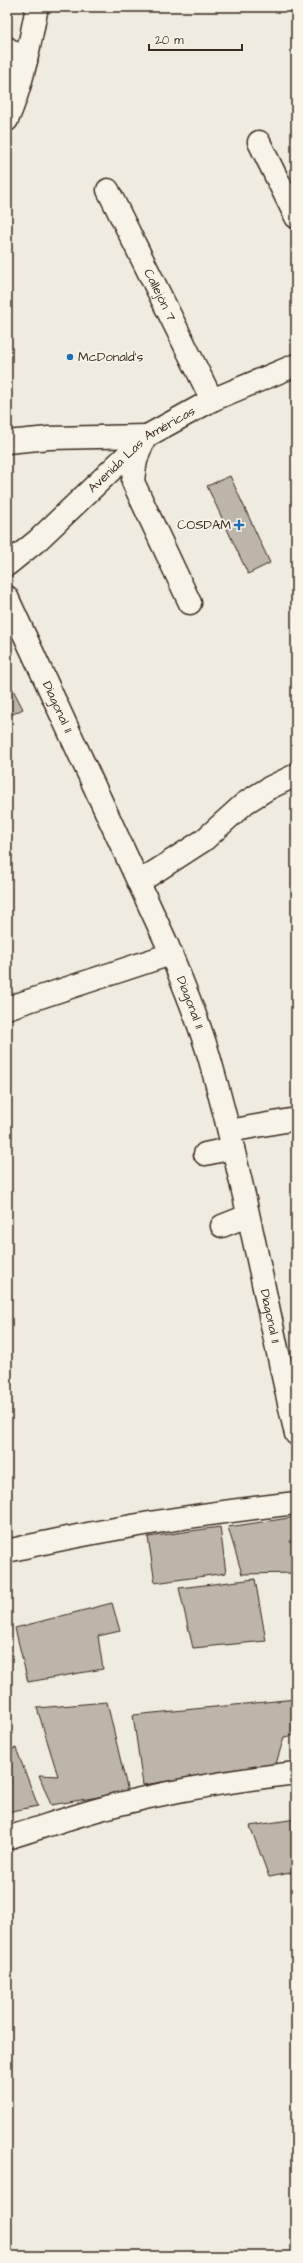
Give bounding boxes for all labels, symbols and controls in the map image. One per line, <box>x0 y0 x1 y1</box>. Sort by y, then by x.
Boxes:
scale bar <box>149 26 242 52</box>
text: 20 m <box>155 32 184 49</box>
street label: Callejón 7 <box>139 266 180 324</box>
place label: McDonald's <box>78 348 144 366</box>
marker: McDonald's <box>65 352 75 362</box>
street label: Avenida Las Américas <box>84 402 199 497</box>
place label: COSDAM <box>177 516 231 534</box>
marker: COSDAM <box>234 520 244 530</box>
street label: Diagonal 11 <box>38 678 77 736</box>
street label: Diagonal 11 <box>172 973 209 1031</box>
street label: Diagonal 11 <box>256 1287 285 1345</box>

